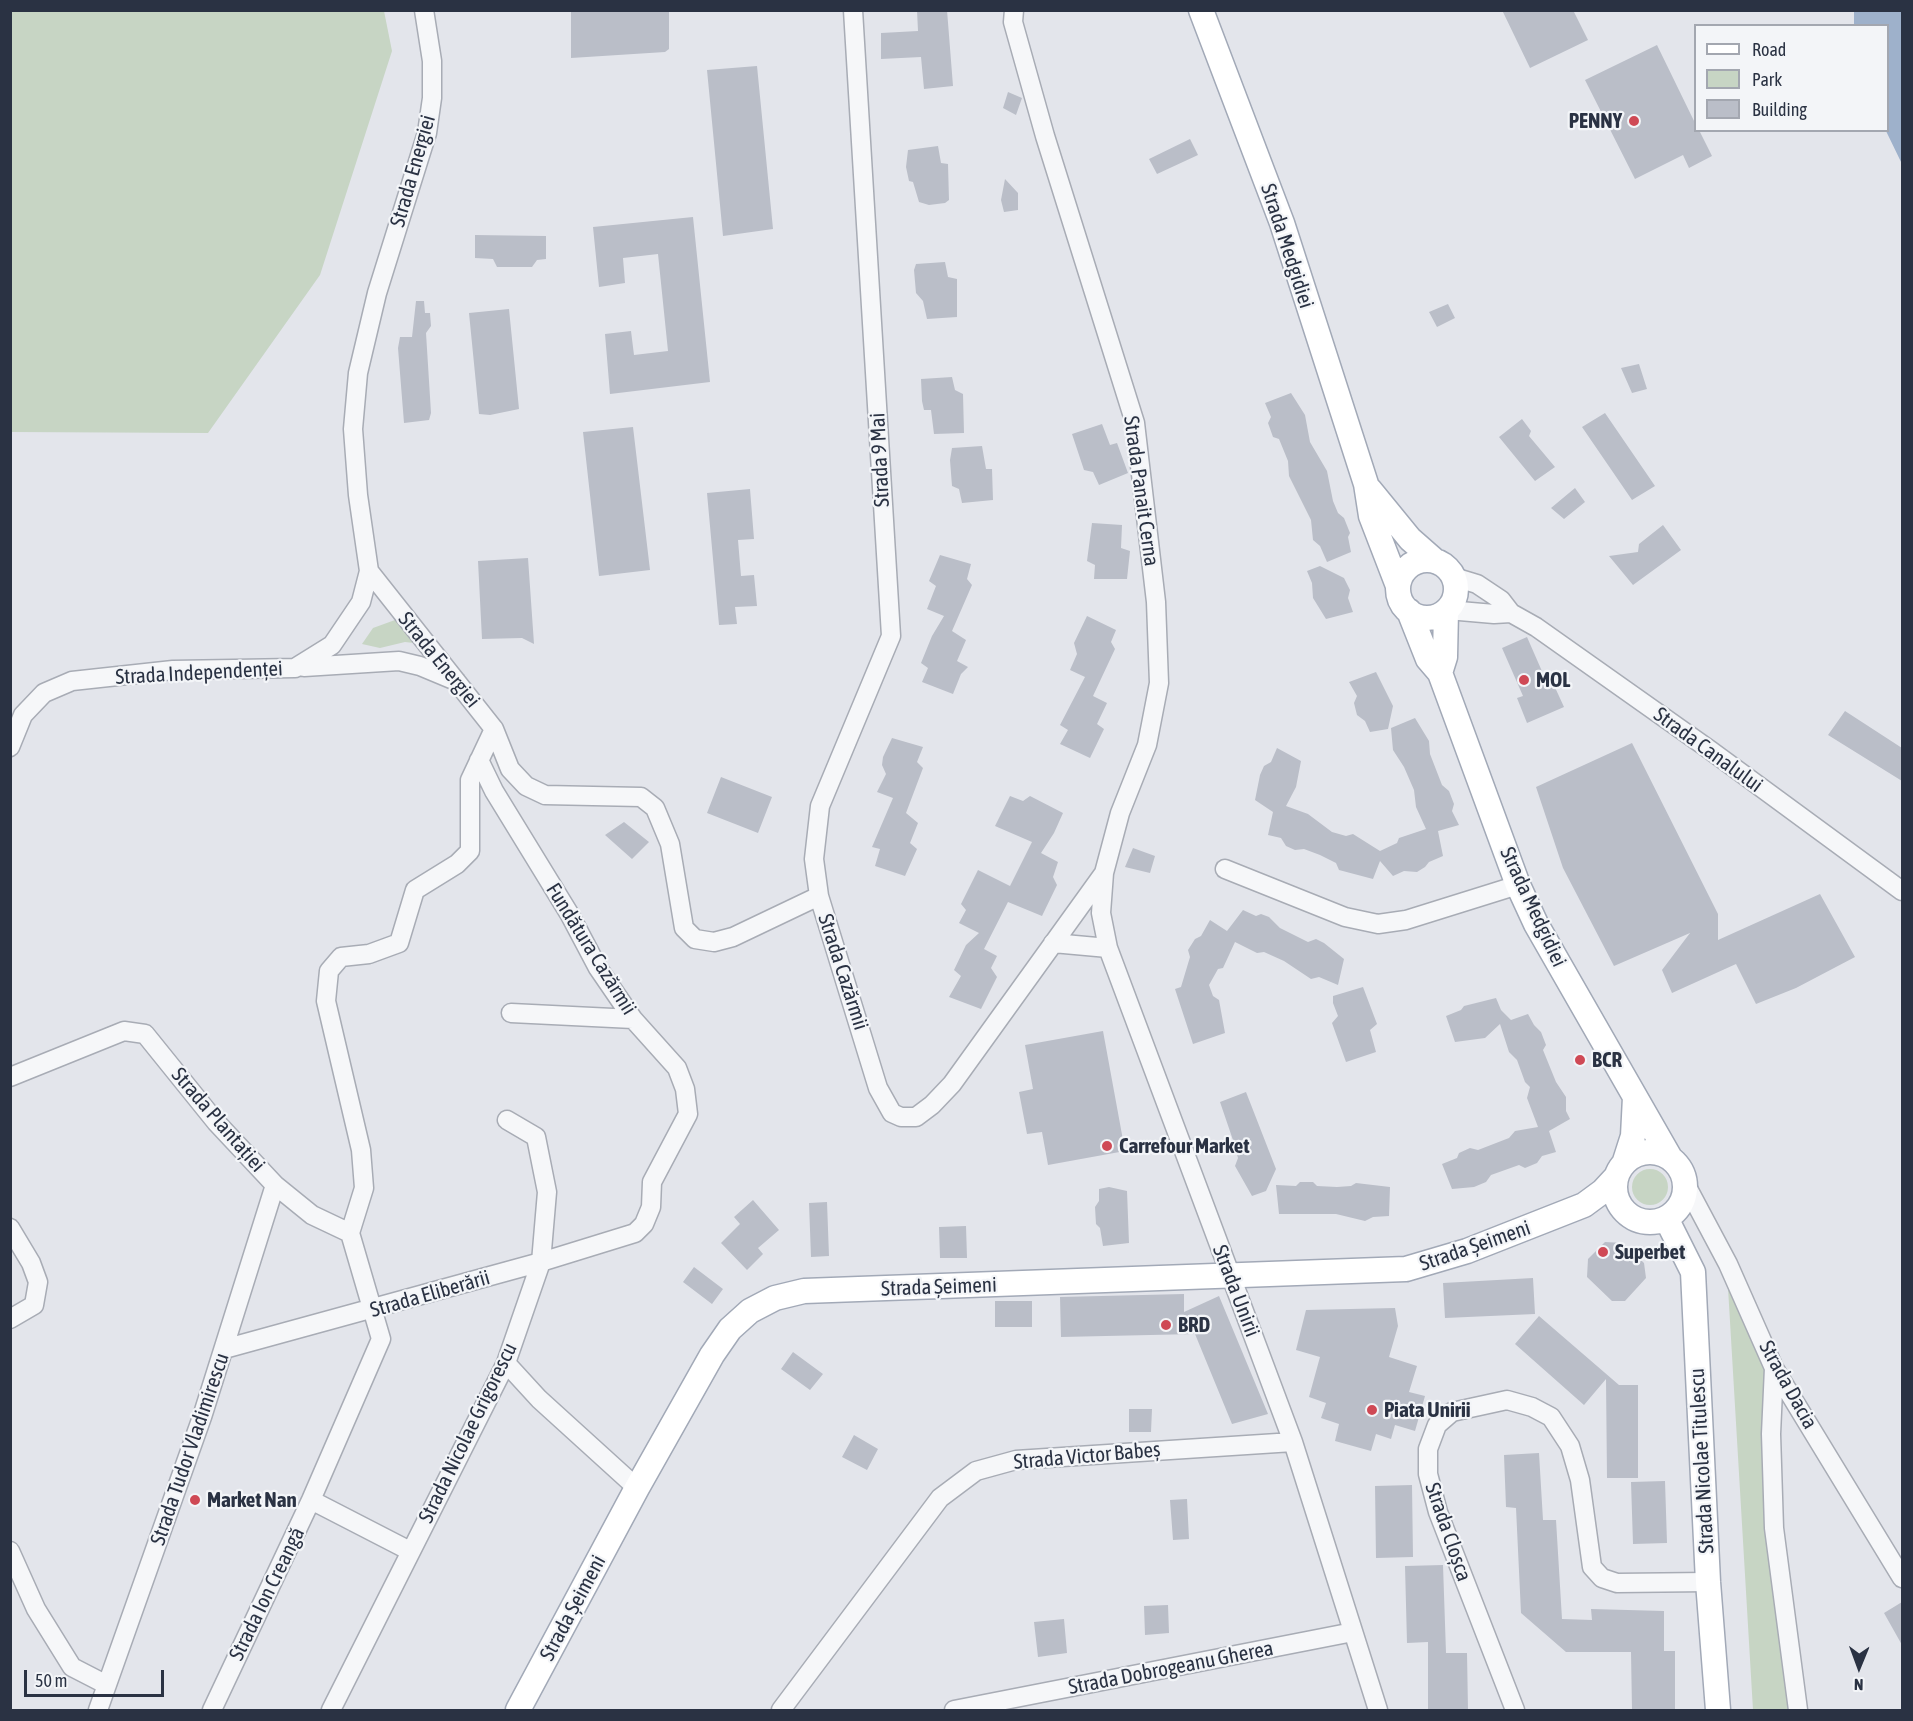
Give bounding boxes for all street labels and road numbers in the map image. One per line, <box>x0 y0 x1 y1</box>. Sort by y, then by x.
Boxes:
street label: Strada Energiei <box>385 112 441 230</box>
street label: Strada Medgidiei <box>1255 181 1319 311</box>
street label: Strada 9 Mai <box>865 412 895 508</box>
street label: Strada Panait Cerna <box>1118 414 1164 568</box>
street label: Strada Energiei <box>393 607 485 713</box>
street label: Strada Independenței <box>115 656 283 690</box>
street label: Strada Canalului <box>1649 702 1767 798</box>
street label: Strada Medgidiei <box>1494 843 1572 971</box>
street label: Fundătura Cazărmii <box>540 879 642 1019</box>
street label: Strada Cazărmii <box>812 911 874 1033</box>
street label: Strada Plantației <box>166 1063 270 1177</box>
street label: Strada Șeimeni <box>1416 1215 1534 1277</box>
street label: Strada Unirii <box>1207 1242 1265 1340</box>
street label: Strada Eliberării <box>367 1265 493 1323</box>
street label: Strada Șeimeni <box>881 1272 997 1302</box>
street label: Strada Dacia <box>1753 1337 1823 1433</box>
street label: Strada Nicolae Grigorescu <box>413 1339 523 1527</box>
street label: Strada Tudor Vladimirescu <box>145 1350 235 1548</box>
street label: Strada Nicolae Titulescu <box>1685 1368 1719 1554</box>
street label: Strada Victor Babeș <box>1013 1437 1161 1475</box>
street label: Strada Cloșca <box>1419 1479 1477 1585</box>
street label: Strada Ion Creangă <box>224 1523 310 1665</box>
street label: Strada Șeimeni <box>535 1551 611 1665</box>
street label: Strada Dobrogeanu Gherea <box>1066 1636 1276 1700</box>

